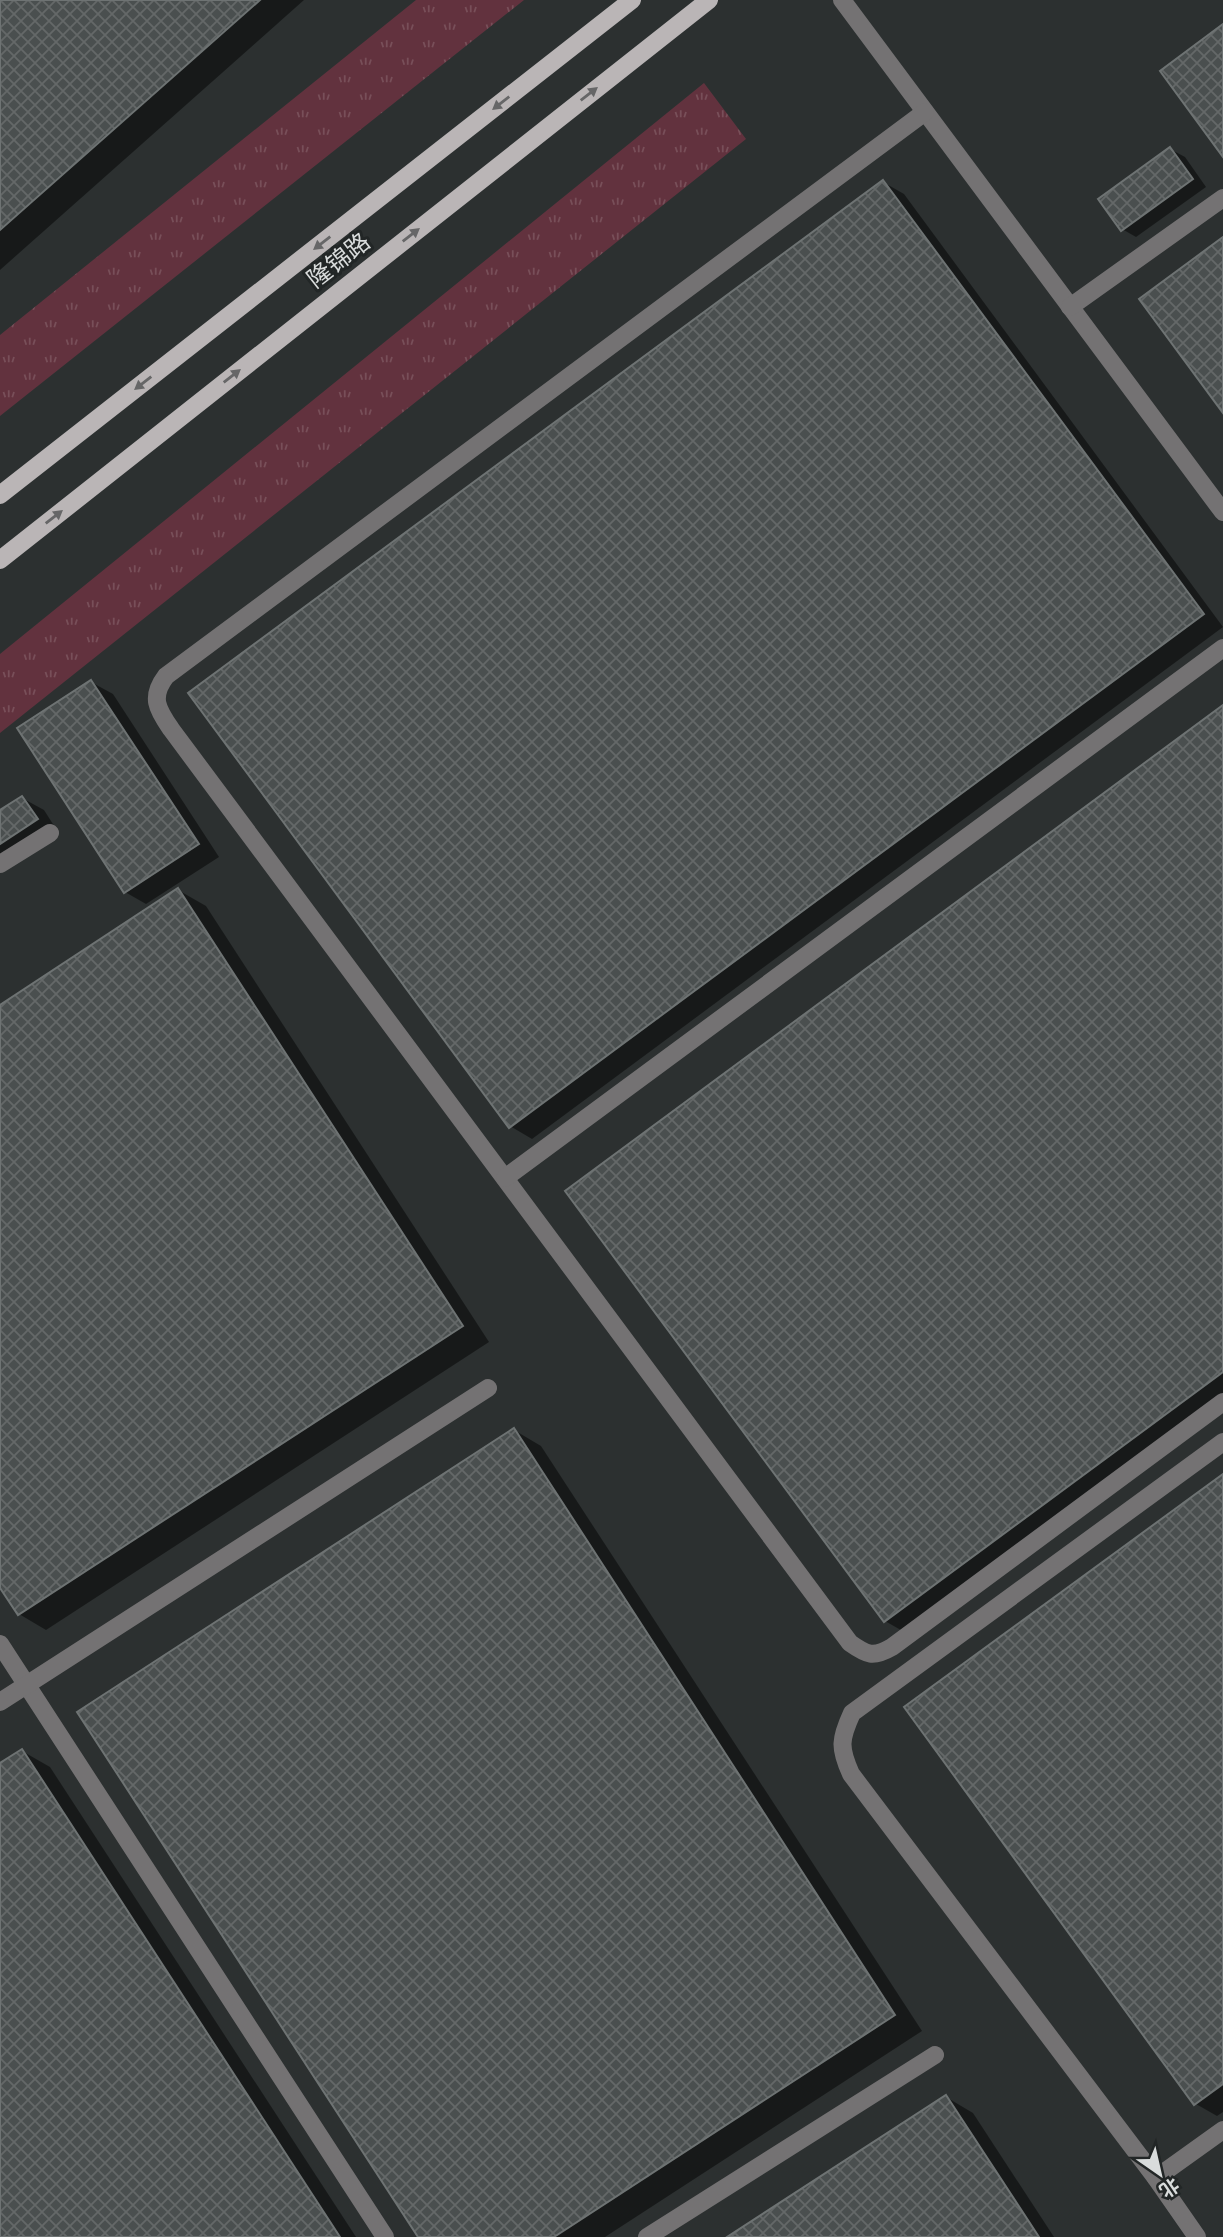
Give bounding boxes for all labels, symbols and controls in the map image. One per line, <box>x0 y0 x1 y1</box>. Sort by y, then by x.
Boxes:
one-way arrow <box>580 87 598 102</box>
one-way arrow <box>492 95 510 109</box>
street label: 隆锦路 <box>300 225 378 297</box>
one-way arrow <box>401 228 419 243</box>
one-way arrow <box>313 235 330 250</box>
one-way arrow <box>223 370 241 384</box>
one-way arrow <box>134 376 152 391</box>
one-way arrow <box>44 510 62 525</box>
north arrow <box>1125 2139 1195 2209</box>
text: 北 <box>1153 2170 1184 2203</box>

